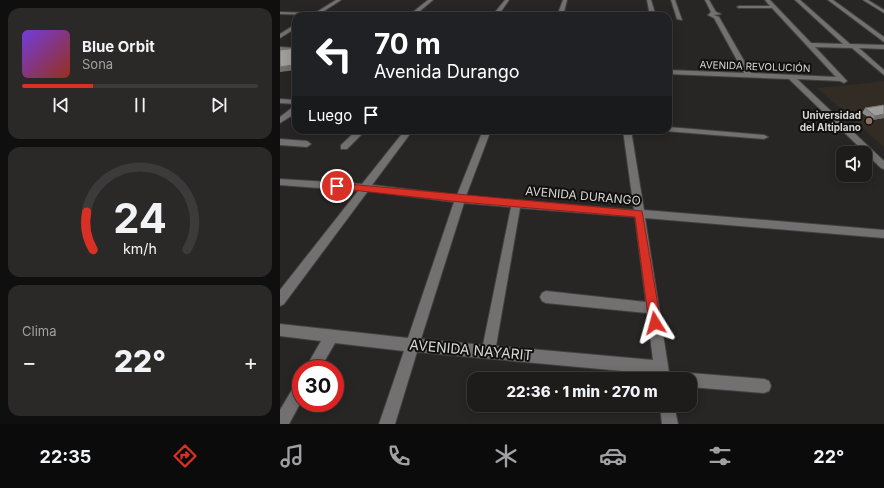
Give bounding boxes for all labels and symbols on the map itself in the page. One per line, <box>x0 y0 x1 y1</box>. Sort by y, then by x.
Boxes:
street label: AVENIDA REVOLUCIÓN <box>699 57 811 74</box>
place label: Universidad del Altiplano <box>800 109 861 133</box>
marker: Universidad del Altiplano <box>864 116 874 126</box>
pin <box>320 169 354 203</box>
street label: AVENIDA DURANGO <box>525 183 641 208</box>
position arrow <box>634 302 676 344</box>
street label: AVENIDA NAYARIT <box>409 336 533 363</box>
speed limit sign: 30 <box>292 360 344 412</box>

